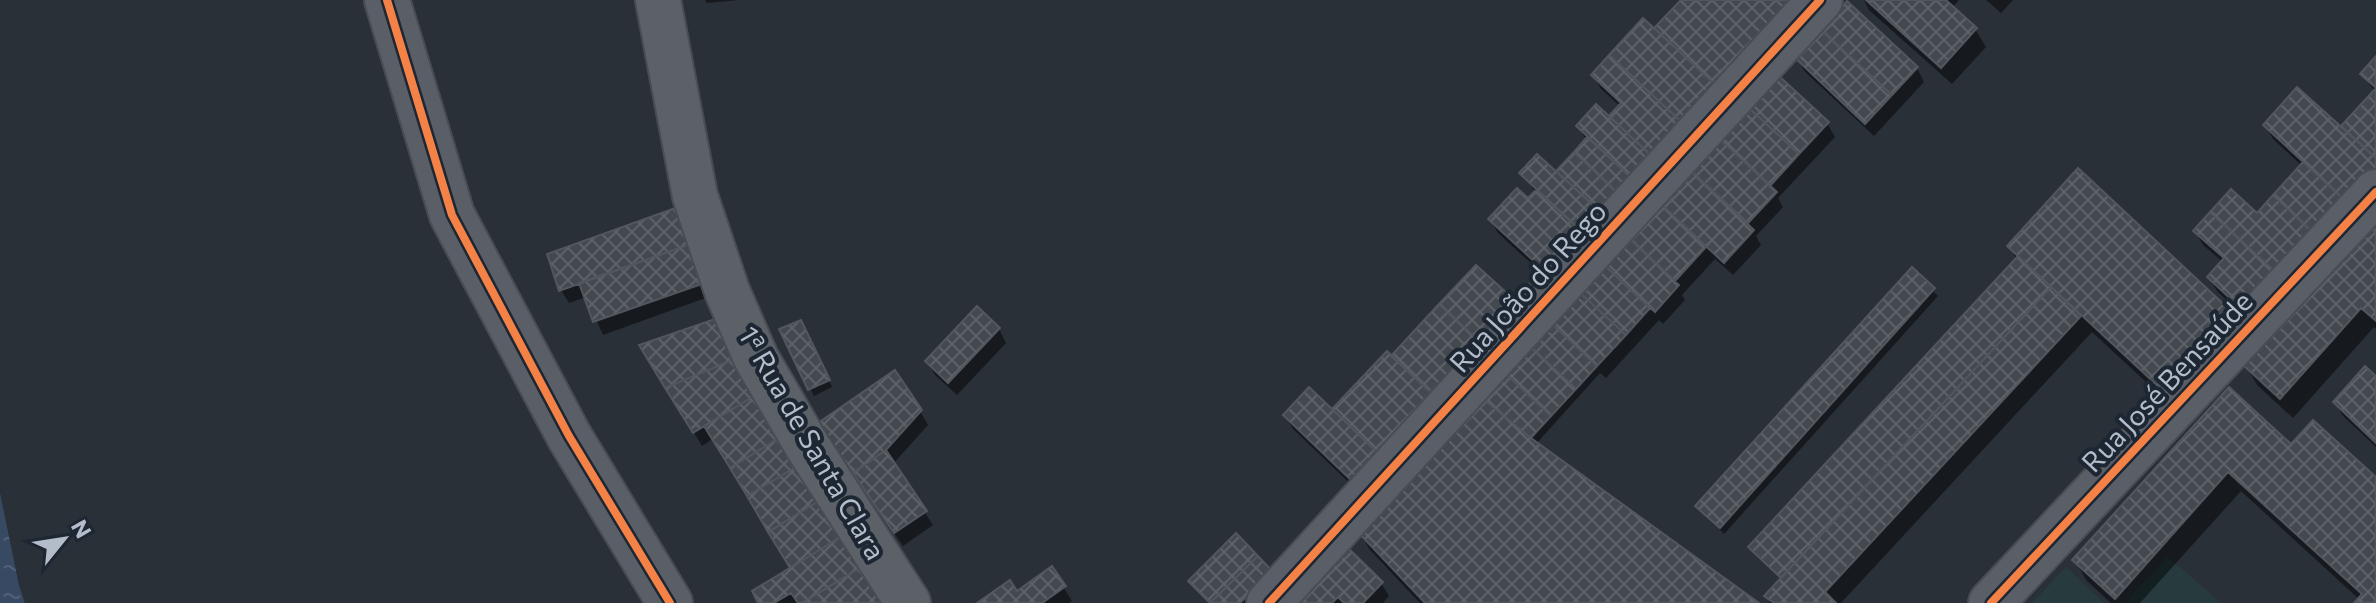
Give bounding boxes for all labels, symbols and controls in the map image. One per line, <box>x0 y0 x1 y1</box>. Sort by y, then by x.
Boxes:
street label: Rua João do Rego <box>1442 194 1613 379</box>
street label: Rua José Bensaúde <box>2074 284 2259 479</box>
street label: 1ª Rua de Santa Clara <box>732 320 894 565</box>
north arrow <box>24 499 104 579</box>
text: N <box>66 515 98 543</box>

